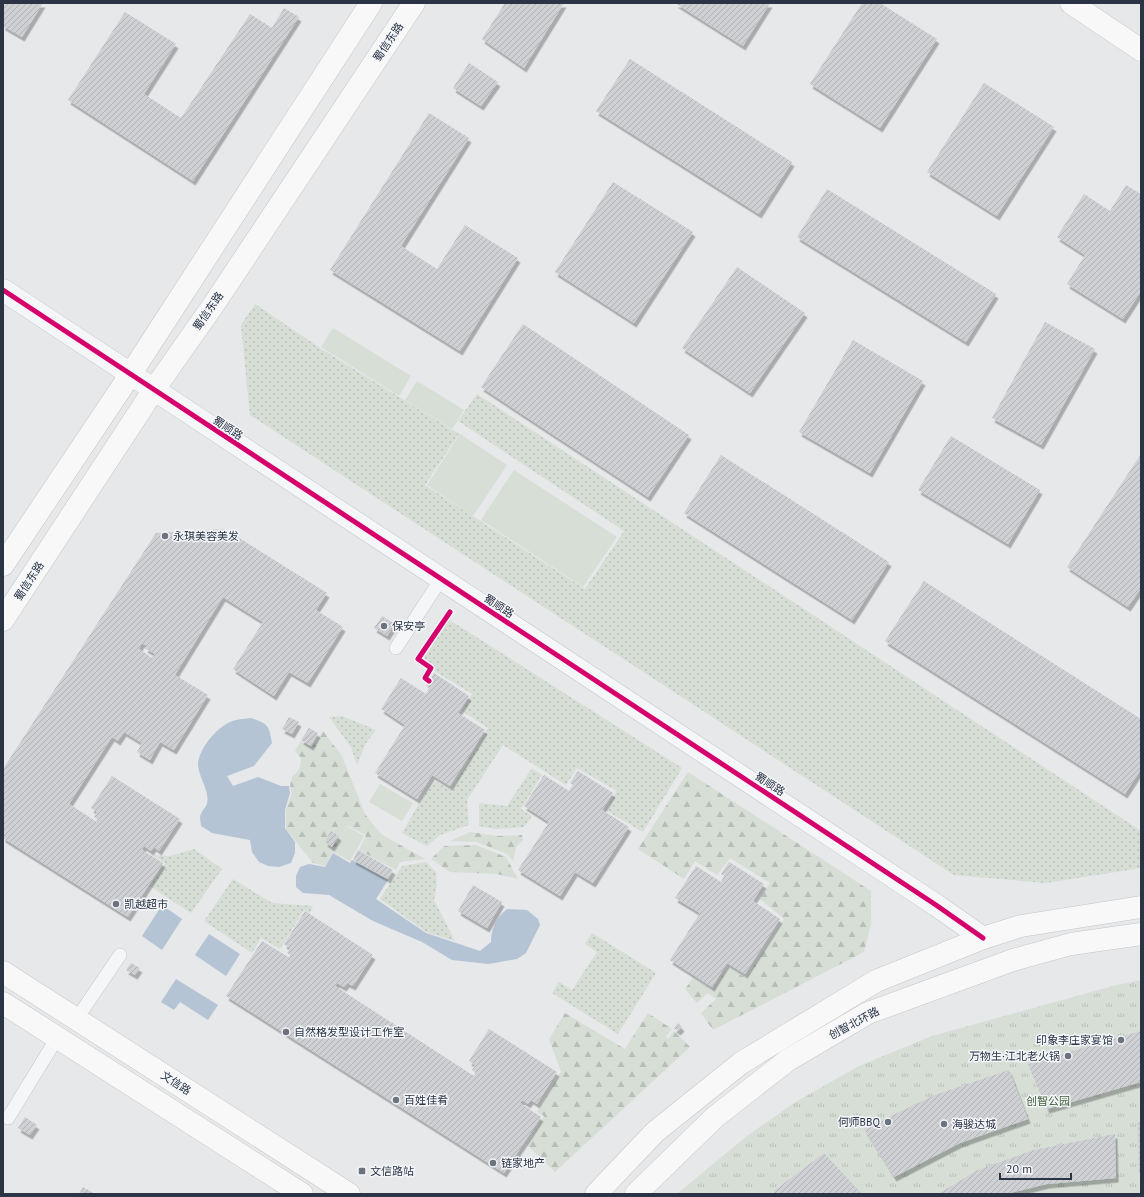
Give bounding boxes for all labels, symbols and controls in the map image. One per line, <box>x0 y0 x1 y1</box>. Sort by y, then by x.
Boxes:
street label: 蜀信东路 <box>370 20 406 64</box>
street label: 蜀信东路 <box>190 289 226 333</box>
street label: 蜀顺路 <box>210 413 246 443</box>
place label: 永琪美容美发 <box>173 529 239 543</box>
marker: 永琪美容美发 <box>160 531 170 541</box>
street label: 蜀信东路 <box>11 559 47 603</box>
street label: 蜀顺路 <box>481 591 517 621</box>
place label: 保安亭 <box>392 619 425 633</box>
marker: 保安亭 <box>379 621 389 631</box>
street label: 蜀顺路 <box>752 769 788 799</box>
place label: 凯越超市 <box>124 897 168 911</box>
marker: 凯越超市 <box>111 899 121 909</box>
street label: 创智北环路 <box>826 1004 882 1042</box>
place label: 自然格发型设计工作室 <box>294 1025 404 1039</box>
marker: 自然格发型设计工作室 <box>281 1027 291 1037</box>
place label: 印象李庄家宴馆 <box>1036 1033 1113 1047</box>
marker: 印象李庄家宴馆 <box>1116 1035 1126 1045</box>
place label: 万物生·江北老火锅 <box>969 1049 1060 1063</box>
marker: 万物生·江北老火锅 <box>1063 1051 1073 1061</box>
street label: 文信路 <box>158 1068 194 1098</box>
place label: 百姓佳肴 <box>404 1093 448 1107</box>
park label: 创智公园 <box>1026 1094 1070 1108</box>
marker: 百姓佳肴 <box>391 1095 401 1105</box>
place label: 何师BBQ <box>838 1115 880 1129</box>
marker: 何师BBQ <box>883 1117 893 1127</box>
place label: 海骏达城 <box>952 1117 996 1131</box>
marker: 海骏达城 <box>939 1119 949 1129</box>
scale bar <box>1000 1155 1071 1181</box>
place label: 链家地产 <box>501 1156 545 1170</box>
marker: 链家地产 <box>488 1158 498 1168</box>
text: 20 m <box>1006 1161 1032 1176</box>
place label: 文信路站 <box>370 1164 414 1178</box>
marker: 文信路站 <box>357 1166 367 1176</box>

